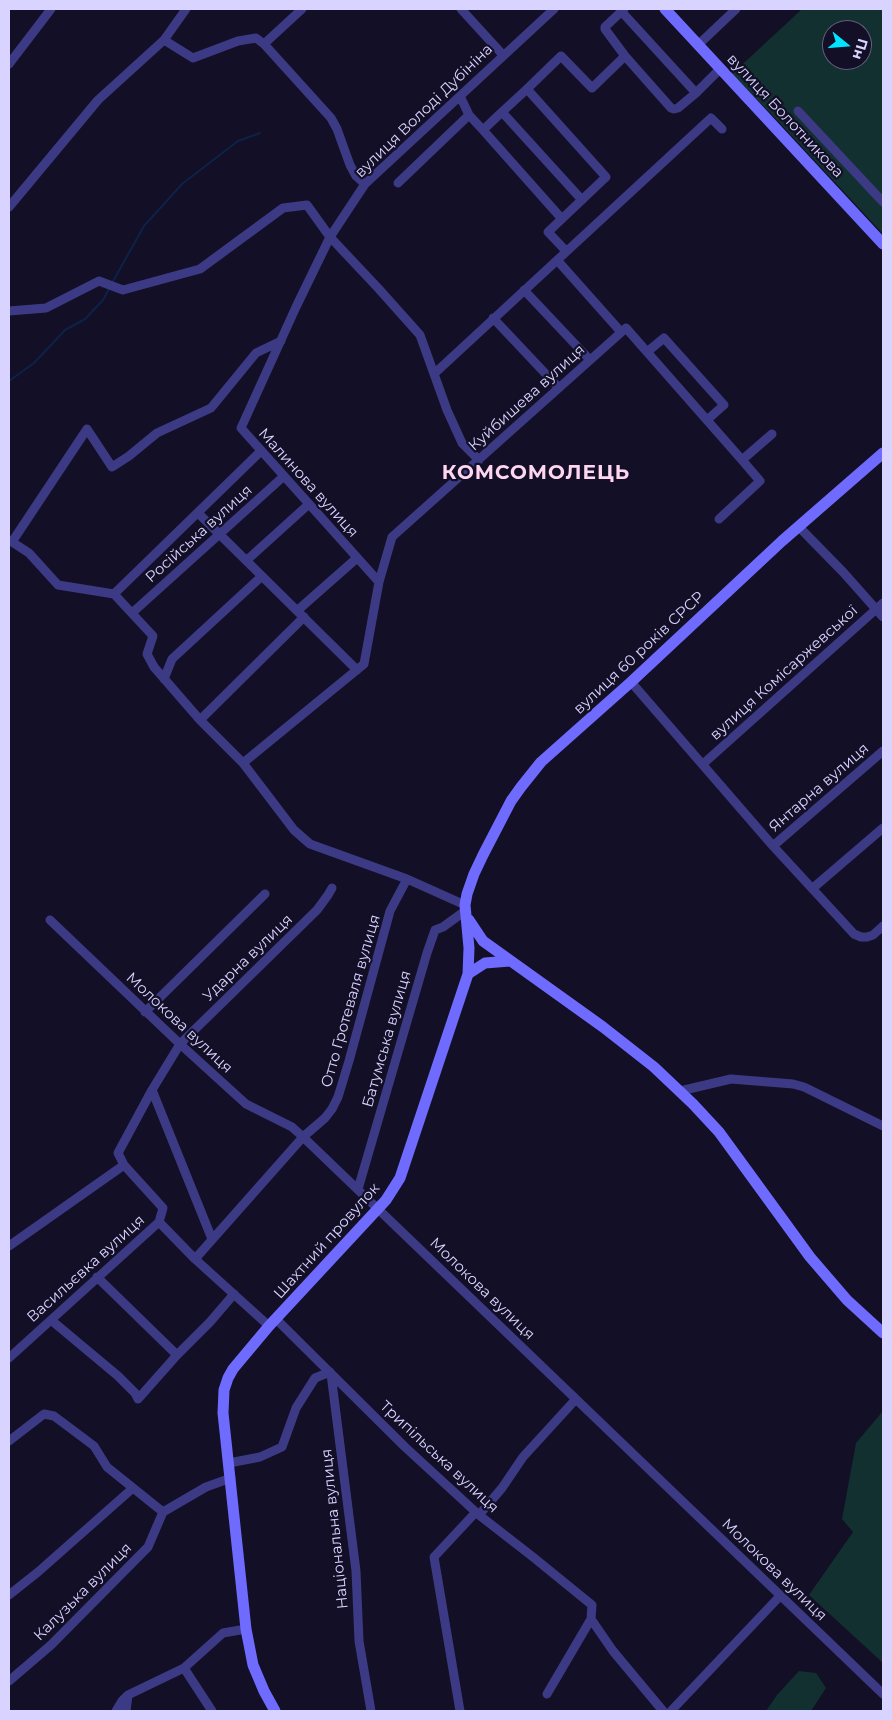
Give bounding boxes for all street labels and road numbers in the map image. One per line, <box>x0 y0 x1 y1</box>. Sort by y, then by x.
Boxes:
street label: вулиця Володі Дубініна <box>351 40 497 182</box>
street label: вулиця Болотникова <box>723 50 847 182</box>
street label: Куйбишева вулиця <box>465 341 589 455</box>
street label: Малинова вулиця <box>254 425 362 541</box>
street label: Російська вулиця <box>142 481 256 587</box>
street label: вулиця 60 років СРСР <box>570 588 708 718</box>
street label: вулиця Комісаржевської <box>706 602 862 744</box>
street label: Янтарна вулиця <box>765 740 873 836</box>
street label: Ударна вулиця <box>199 911 297 1005</box>
street label: Отто Гротеваля вулиця <box>318 912 384 1090</box>
street label: Молокова вулиця <box>122 969 236 1077</box>
street label: Батумська вулиця <box>359 969 415 1109</box>
street label: Шахтний провулок <box>270 1179 384 1303</box>
street label: Васильєвка вулиця <box>24 1211 148 1327</box>
street label: Молокова вулиця <box>426 1234 538 1344</box>
street label: Трипільська вулиця <box>376 1397 502 1517</box>
street label: Національна вулиця <box>318 1448 352 1610</box>
street label: Молокова вулиця <box>718 1515 830 1625</box>
street label: Калузька вулиця <box>30 1539 136 1645</box>

